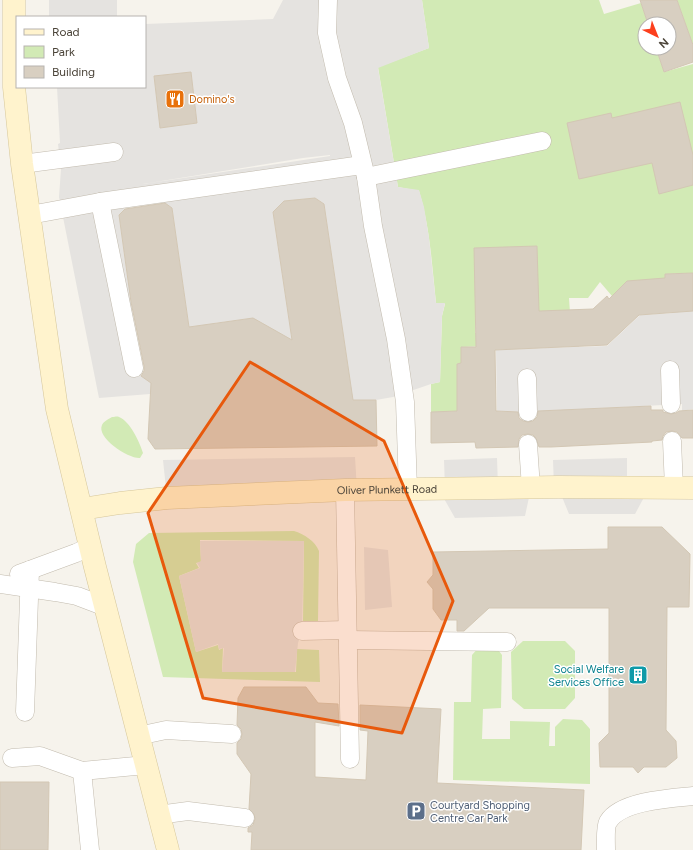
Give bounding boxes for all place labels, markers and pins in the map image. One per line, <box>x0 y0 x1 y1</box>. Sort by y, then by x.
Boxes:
restaurant icon: Domino's <box>164 88 186 110</box>
place label: Domino's <box>189 93 235 106</box>
place label: Social Welfare Services Office <box>548 663 624 689</box>
building icon: Social Welfare Services Office <box>627 664 649 686</box>
place label: Courtyard Shopping Centre Car Park <box>430 799 530 825</box>
parking icon: Courtyard Shopping Centre Car Park <box>405 800 427 822</box>

